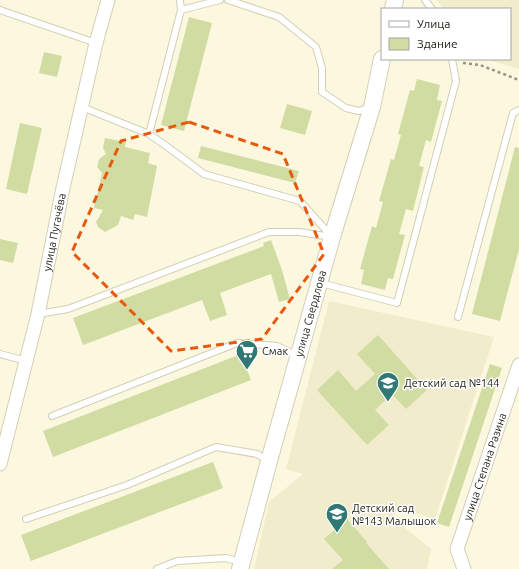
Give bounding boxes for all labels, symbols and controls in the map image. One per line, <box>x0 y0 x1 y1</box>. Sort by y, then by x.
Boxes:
legend <box>381 8 511 60</box>
text: Улица <box>417 17 450 30</box>
text: Здание <box>417 37 458 50</box>
street label: улица Пугачёва <box>41 192 68 272</box>
street label: улица Свердлова <box>293 269 328 358</box>
supermarket icon: Смак <box>234 338 260 371</box>
place label: Смак <box>262 345 288 357</box>
school or university icon: Детский сад №144 <box>375 370 401 403</box>
place label: Детский сад №144 <box>404 377 499 389</box>
street label: улица Степана Разина <box>461 411 508 522</box>
school or university icon: Детский сад №143 Малышок <box>324 501 350 534</box>
place label: Детский сад №143 Малышок <box>352 502 436 527</box>

